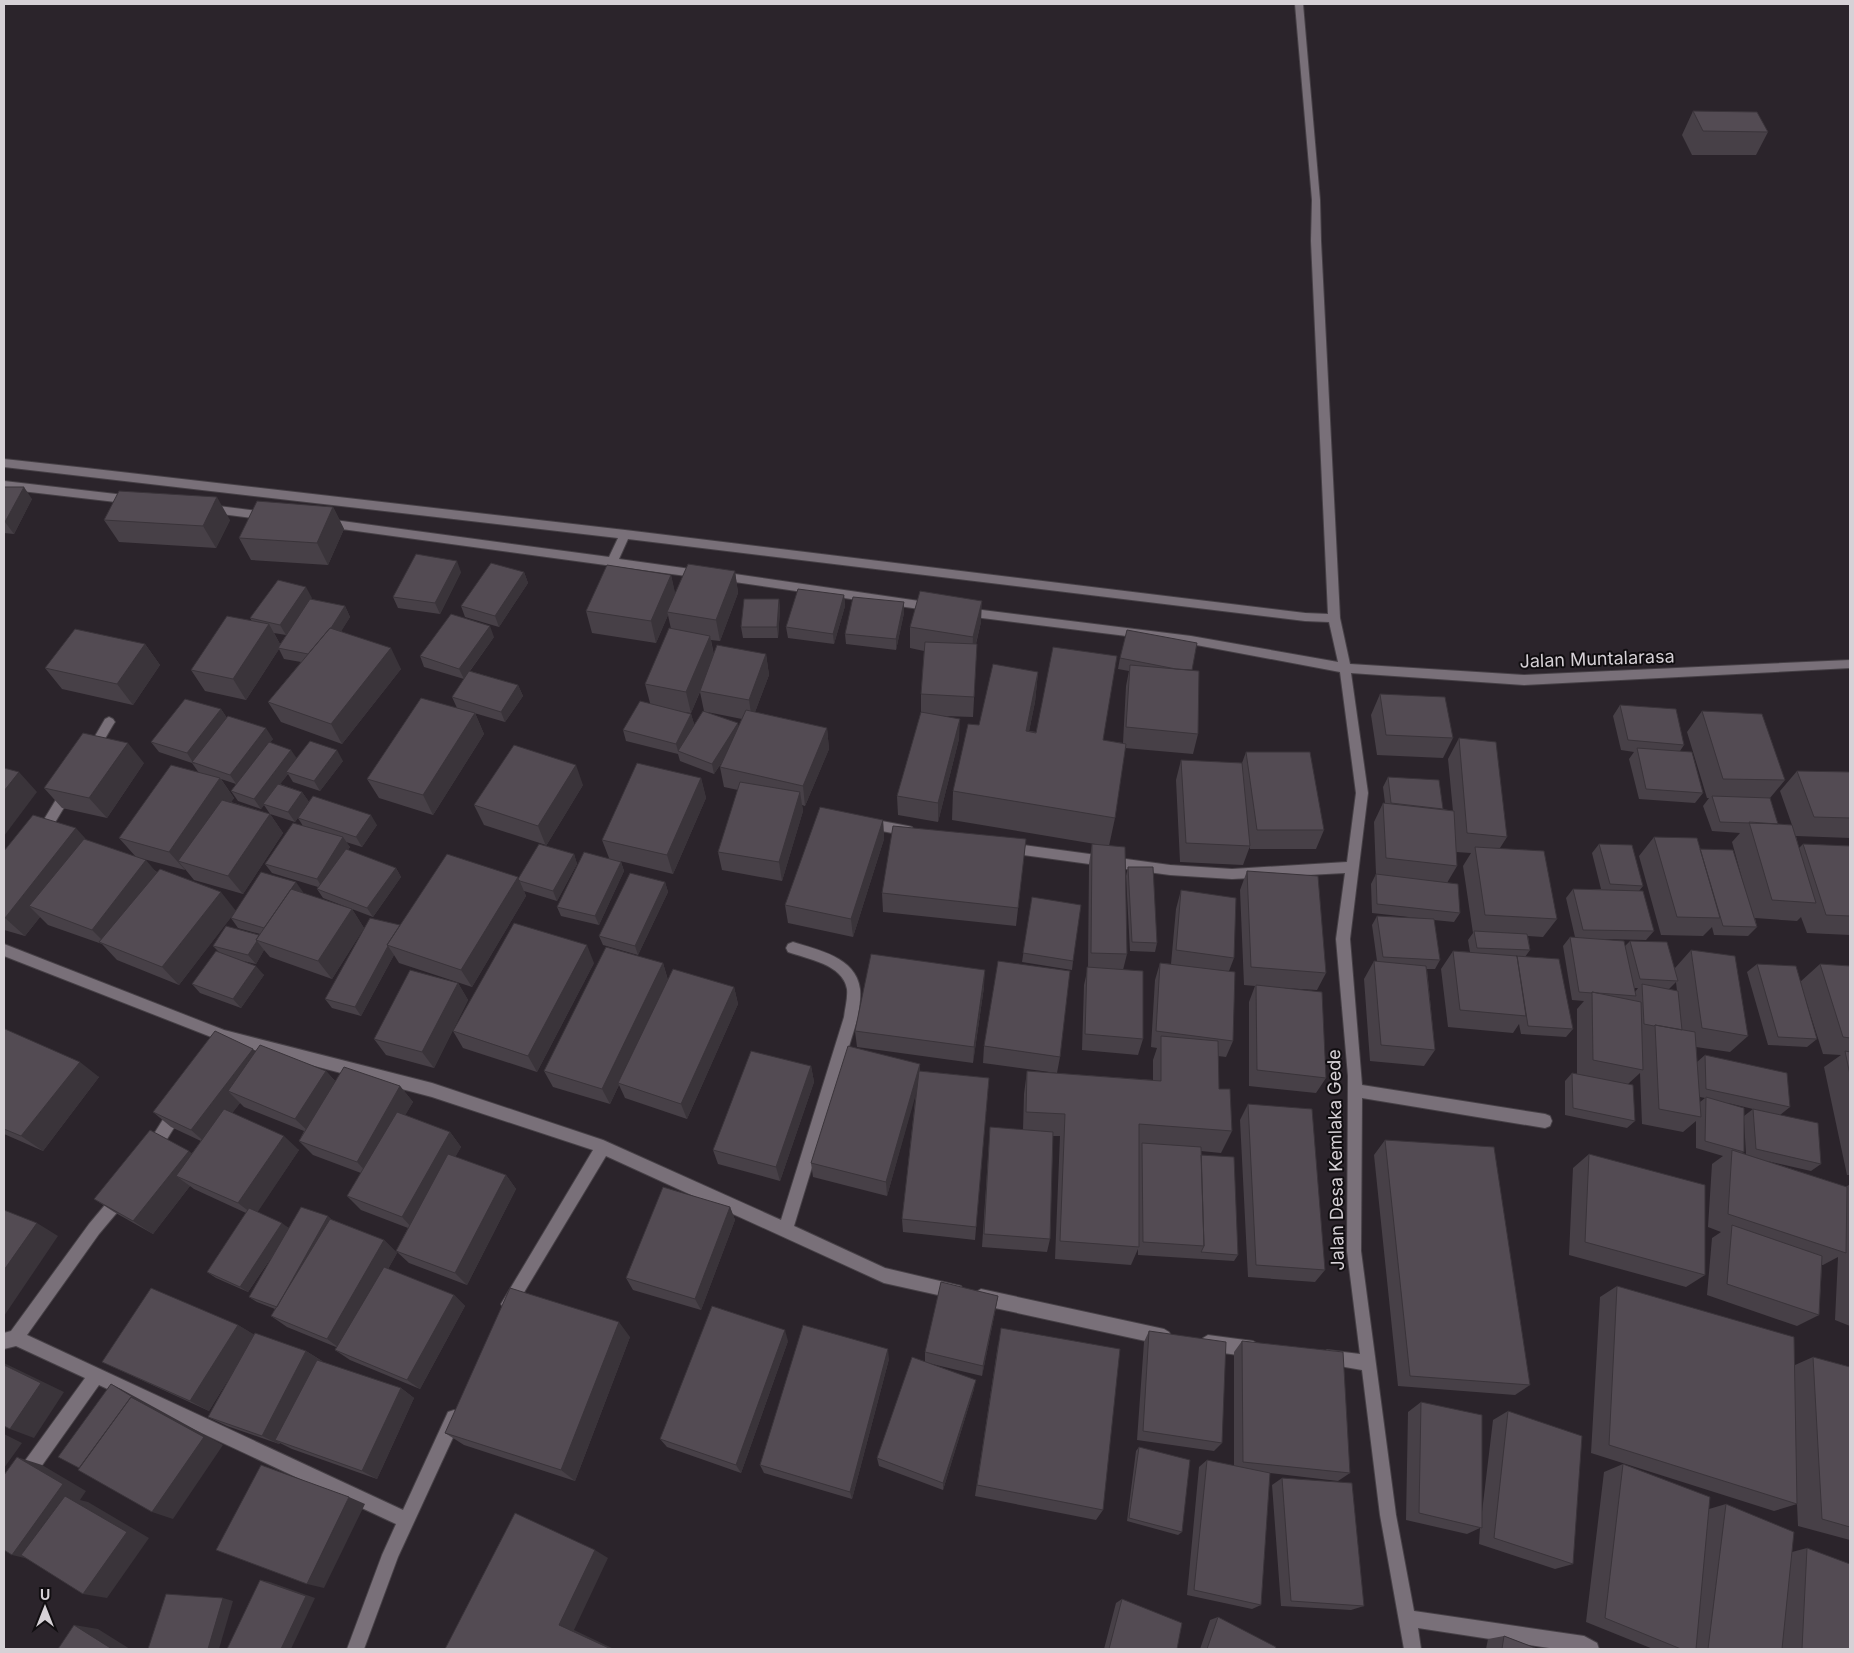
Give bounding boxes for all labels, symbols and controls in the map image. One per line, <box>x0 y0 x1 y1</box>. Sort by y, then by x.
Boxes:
street label: Jalan Muntalarasa <box>1519 645 1675 672</box>
street label: Jalan Desa Kemlaka Gede <box>1323 1049 1348 1271</box>
north arrow <box>20 1583 70 1633</box>
text: U <box>40 1586 50 1603</box>

